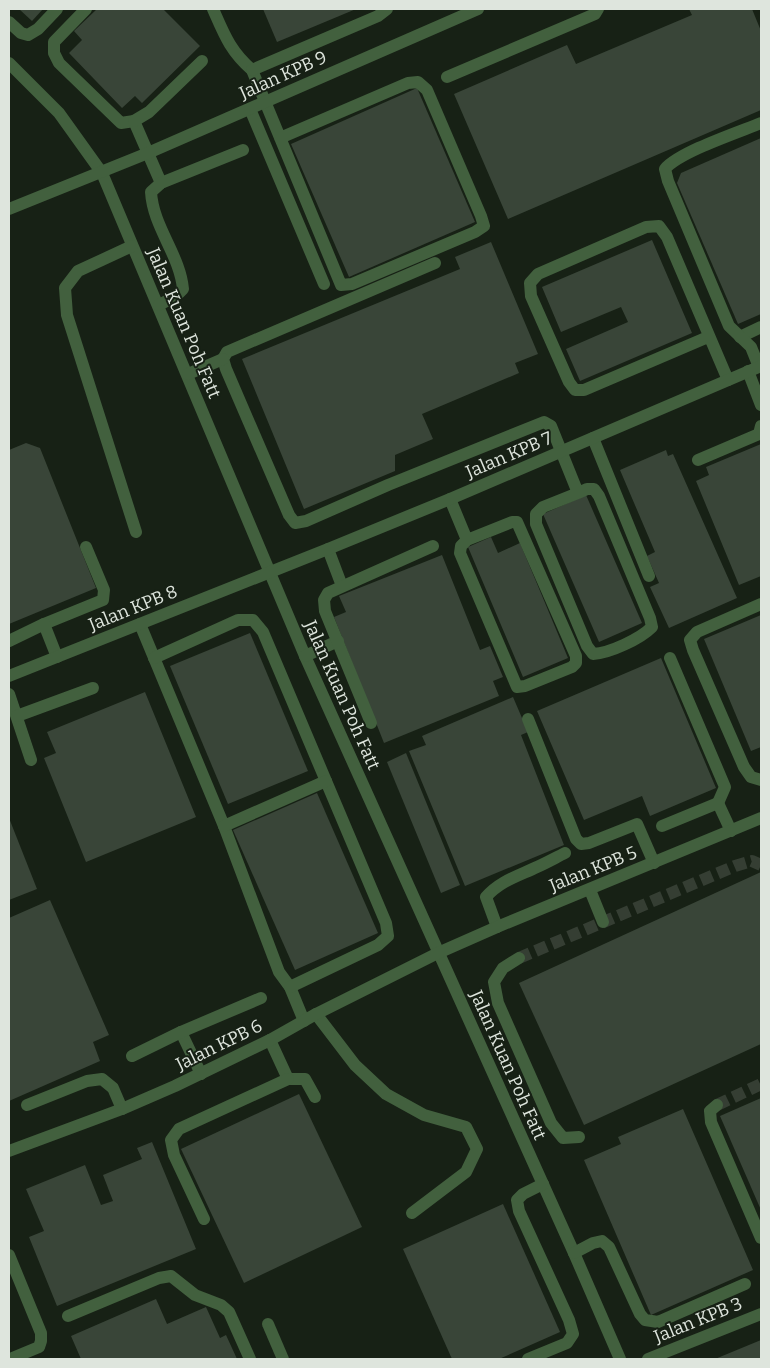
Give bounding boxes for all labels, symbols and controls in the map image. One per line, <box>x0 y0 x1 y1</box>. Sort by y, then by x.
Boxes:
street label: Jalan KPB 9 <box>235 46 330 104</box>
street label: Jalan Kuan Poh Fatt <box>142 243 226 402</box>
street label: Jalan KPB 7 <box>462 427 556 483</box>
street label: Jalan KPB 8 <box>85 580 181 636</box>
street label: Jalan Kuan Poh Fatt <box>299 616 385 774</box>
street label: Jalan KPB 5 <box>545 841 640 897</box>
street label: Jalan Kuan Poh Fatt <box>465 986 551 1144</box>
street label: Jalan KPB 6 <box>171 1015 266 1076</box>
street label: Jalan KPB 3 <box>650 1292 745 1348</box>

